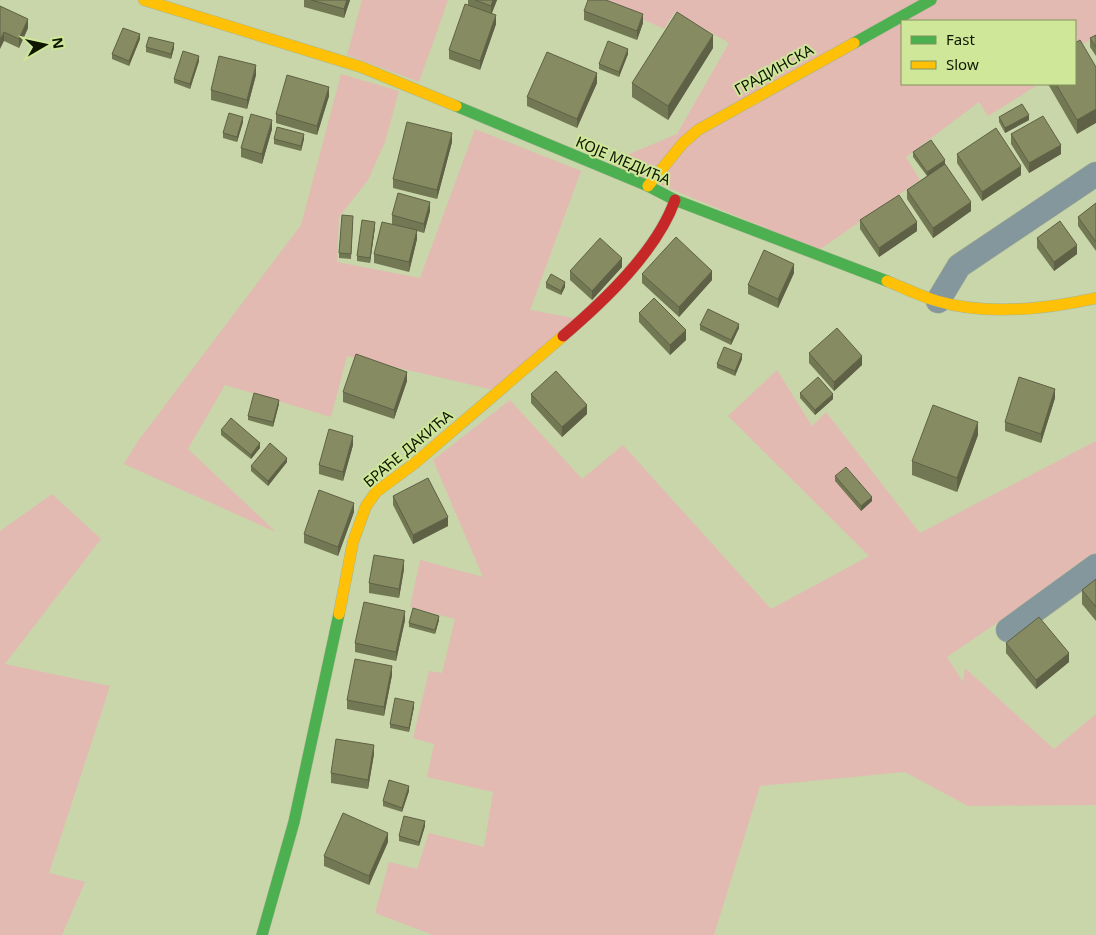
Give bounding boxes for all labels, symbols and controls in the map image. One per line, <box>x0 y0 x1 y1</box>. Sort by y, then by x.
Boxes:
north arrow <box>20 20 70 70</box>
legend <box>901 20 1076 85</box>
text: Fast <box>946 29 975 49</box>
text: N <box>48 36 69 50</box>
street label: ГРАДИНСКА <box>730 39 817 99</box>
text: Slow <box>946 54 979 74</box>
street label: КОЈЕ МЕДИЋА <box>573 131 674 189</box>
street label: БРАЋЕ ДАКИЋА <box>359 405 456 491</box>

